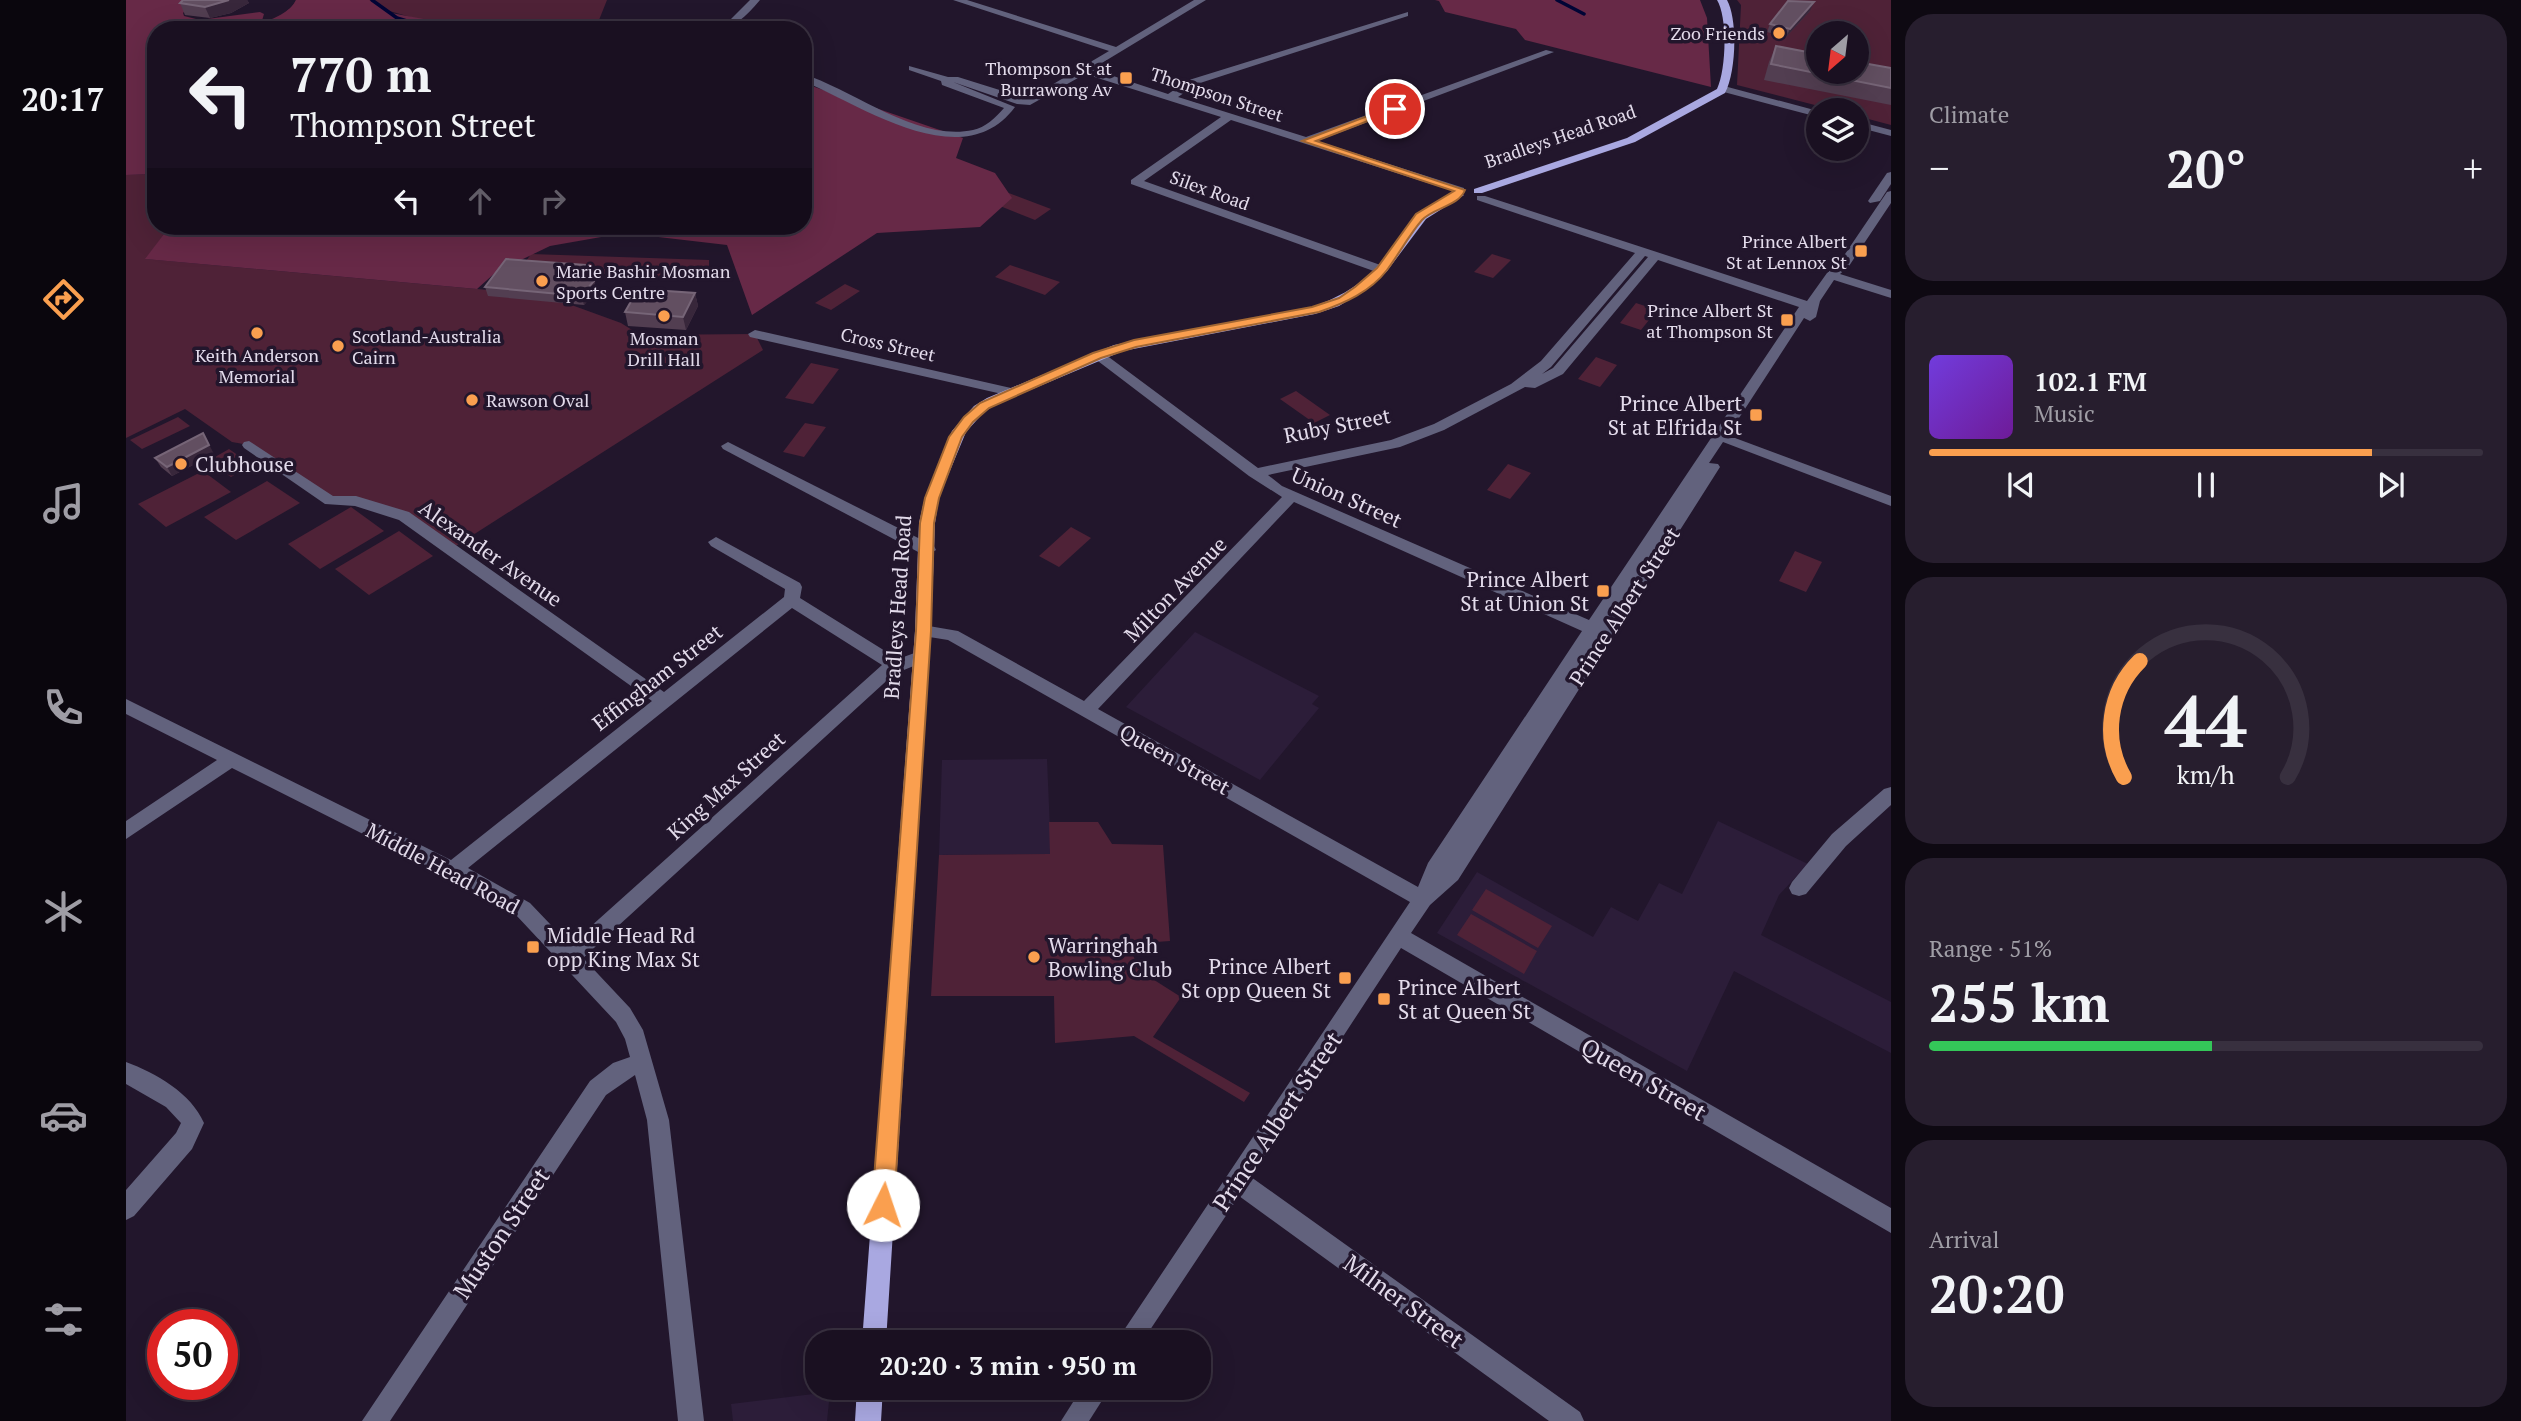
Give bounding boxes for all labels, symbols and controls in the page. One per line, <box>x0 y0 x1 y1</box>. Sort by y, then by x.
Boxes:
place label: Zoo Friends <box>1671 21 1765 45</box>
north arrow <box>1806 21 1869 84</box>
map controls <box>1806 21 1869 161</box>
marker: Zoo Friends <box>1771 25 1787 41</box>
text: 770 m <box>290 41 432 106</box>
icon: left <box>175 49 266 140</box>
place label: Thompson St at Burrawong Av <box>985 56 1113 101</box>
street label: Thompson Street <box>1148 61 1287 127</box>
marker: Thompson St at Burrawong Av <box>1118 70 1134 86</box>
text: 20:17 <box>21 78 105 120</box>
pin <box>1365 79 1425 139</box>
icon: arrive <box>1376 90 1414 128</box>
button: layers <box>1806 98 1869 161</box>
street label: Bradleys Head Road <box>1481 99 1639 173</box>
text: Climate <box>1929 99 2009 130</box>
text: Thompson Street <box>290 104 536 146</box>
text: 20° <box>2166 134 2246 203</box>
text: − <box>1929 143 1949 193</box>
text: + <box>2463 143 2483 193</box>
street label: Silex Road <box>1167 165 1253 215</box>
icon: left <box>388 182 426 220</box>
icon: ahead <box>461 182 499 220</box>
icon: right <box>534 182 572 220</box>
place label: Prince Albert St at Lennox St <box>1726 229 1847 274</box>
marker: Prince Albert St at Lennox St <box>1853 243 1869 259</box>
place label: Marie Bashir Mosman Sports Centre <box>556 259 731 304</box>
marker: Marie Bashir Mosman Sports Centre <box>534 273 550 289</box>
icon: directions <box>39 275 88 324</box>
place label: Prince Albert St at Thompson St <box>1646 298 1773 343</box>
marker: Mosman Drill Hall <box>656 308 672 324</box>
marker: Prince Albert St at Thompson St <box>1779 312 1795 328</box>
street label: Cross Street <box>838 321 938 367</box>
place label: Scotland-Australia Cairn <box>352 324 501 369</box>
marker: Keith Anderson Memorial <box>249 325 265 341</box>
place label: Mosman Drill Hall <box>627 326 701 371</box>
marker: Scotland-Australia Cairn <box>330 338 346 354</box>
place label: Keith Anderson Memorial <box>195 343 319 388</box>
text: 102.1 FM <box>2034 364 2147 398</box>
place label: Rawson Oval <box>486 388 589 412</box>
place label: Prince Albert St at Elfrida St <box>1608 389 1742 441</box>
marker: Rawson Oval <box>464 392 480 408</box>
text: Music <box>2034 398 2095 429</box>
street label: Ruby Street <box>1281 401 1393 449</box>
marker: Prince Albert St at Elfrida St <box>1748 407 1764 423</box>
place label: Clubhouse <box>195 450 294 478</box>
marker: Clubhouse <box>173 456 189 472</box>
street label: Union Street <box>1287 460 1407 534</box>
icon: previous <box>2002 466 2040 504</box>
icon: pause <box>2187 466 2225 504</box>
icon: next <box>2372 466 2410 504</box>
icon: music <box>39 479 88 528</box>
street label: Alexander Avenue <box>414 493 568 613</box>
street label: Bradleys Head Road <box>877 514 917 700</box>
street label: Prince Albert Street <box>1562 521 1686 691</box>
street label: Milton Avenue <box>1118 530 1232 648</box>
place label: Prince Albert St at Union St <box>1460 565 1589 617</box>
marker: Prince Albert St at Union St <box>1595 583 1611 599</box>
street label: Effingham Street <box>586 617 728 737</box>
text: 44 <box>2165 671 2247 768</box>
icon: phone <box>39 683 88 732</box>
street label: Queen Street <box>1115 717 1235 801</box>
street label: King Max Street <box>661 724 791 845</box>
text: km/h <box>2177 757 2235 790</box>
street label: Middle Head Road <box>361 816 525 920</box>
icon: climate <box>39 887 88 936</box>
place label: Middle Head Rd opp King Max St <box>547 921 700 973</box>
place label: Warringhah Bowling Club <box>1048 931 1172 983</box>
text: Range · 51% <box>1929 933 2052 964</box>
marker: Middle Head Rd opp King Max St <box>525 939 541 955</box>
marker: Warringhah Bowling Club <box>1026 949 1042 965</box>
place label: Prince Albert St opp Queen St <box>1181 952 1331 1004</box>
text: 255 km <box>1929 968 2110 1037</box>
marker: Prince Albert St opp Queen St <box>1337 970 1353 986</box>
place label: Prince Albert St at Queen St <box>1398 973 1531 1025</box>
marker: Prince Albert St at Queen St <box>1376 991 1392 1007</box>
street label: Prince Albert Street <box>1205 1025 1349 1217</box>
street label: Queen Street <box>1575 1030 1713 1128</box>
icon: car <box>39 1091 88 1140</box>
street label: Muston Street <box>445 1161 557 1305</box>
position arrow <box>846 1168 920 1242</box>
text: Arrival <box>1929 1224 2000 1255</box>
street label: Milner Street <box>1338 1247 1470 1355</box>
text: 20:20 <box>1929 1259 2064 1328</box>
icon: filters <box>39 1295 88 1344</box>
speed limit sign: 50 <box>147 1309 238 1400</box>
text: 20:20 · 3 min · 950 m <box>879 1348 1137 1382</box>

